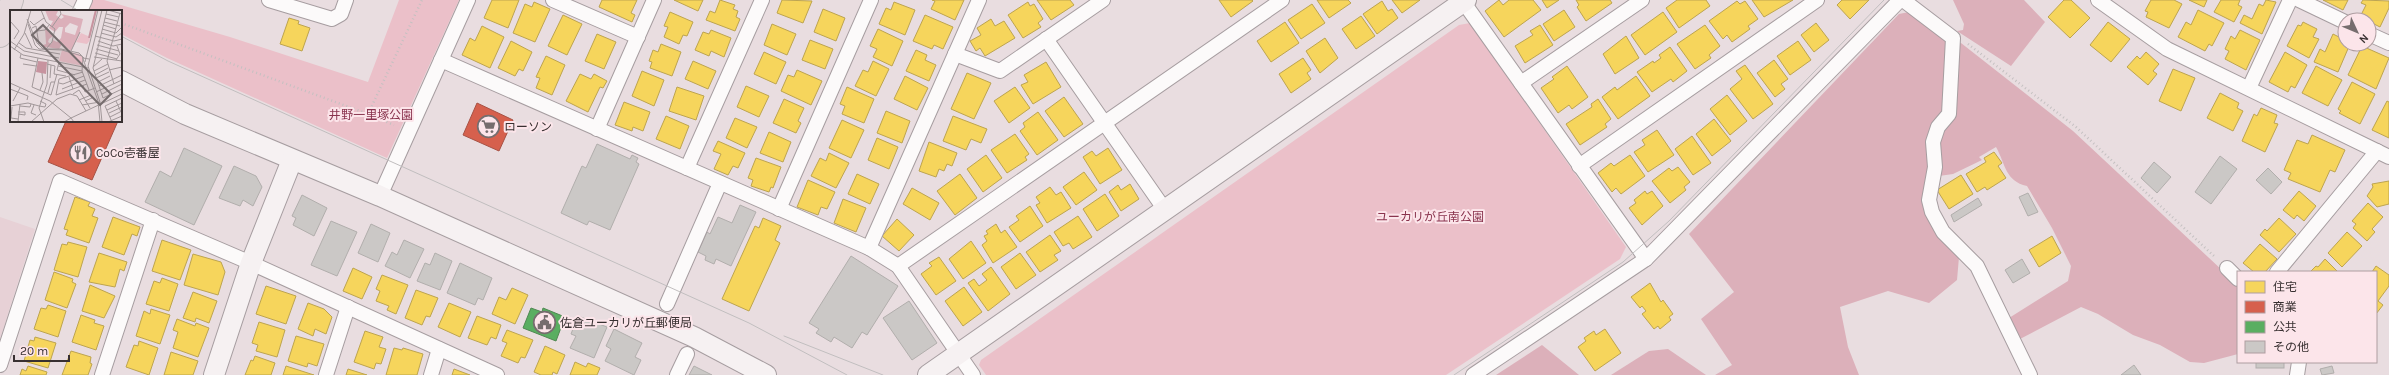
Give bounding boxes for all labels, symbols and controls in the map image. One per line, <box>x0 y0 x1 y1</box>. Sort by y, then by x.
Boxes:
inset map <box>10 10 122 122</box>
north arrow <box>2337 12 2377 52</box>
text: N <box>2356 31 2371 46</box>
park label: 井野一里塚公園 <box>329 108 413 122</box>
supermarket icon: ローソン <box>475 114 501 140</box>
place label: ローソン <box>504 120 552 134</box>
restaurant icon: CoCo壱番屋 <box>67 140 93 166</box>
place label: CoCo壱番屋 <box>96 146 160 160</box>
park label: ユーカリが丘南公園 <box>1376 210 1484 224</box>
legend <box>2237 271 2377 363</box>
text: 住宅 <box>2273 280 2297 294</box>
text: 商業 <box>2273 300 2297 314</box>
public building icon: 佐倉ユーカリが丘郵便局 <box>531 310 557 336</box>
place label: 佐倉ユーカリが丘郵便局 <box>560 316 692 330</box>
text: 公共 <box>2273 320 2297 334</box>
scale bar <box>14 337 69 363</box>
text: その他 <box>2273 340 2309 354</box>
text: 20 m <box>20 344 48 358</box>

